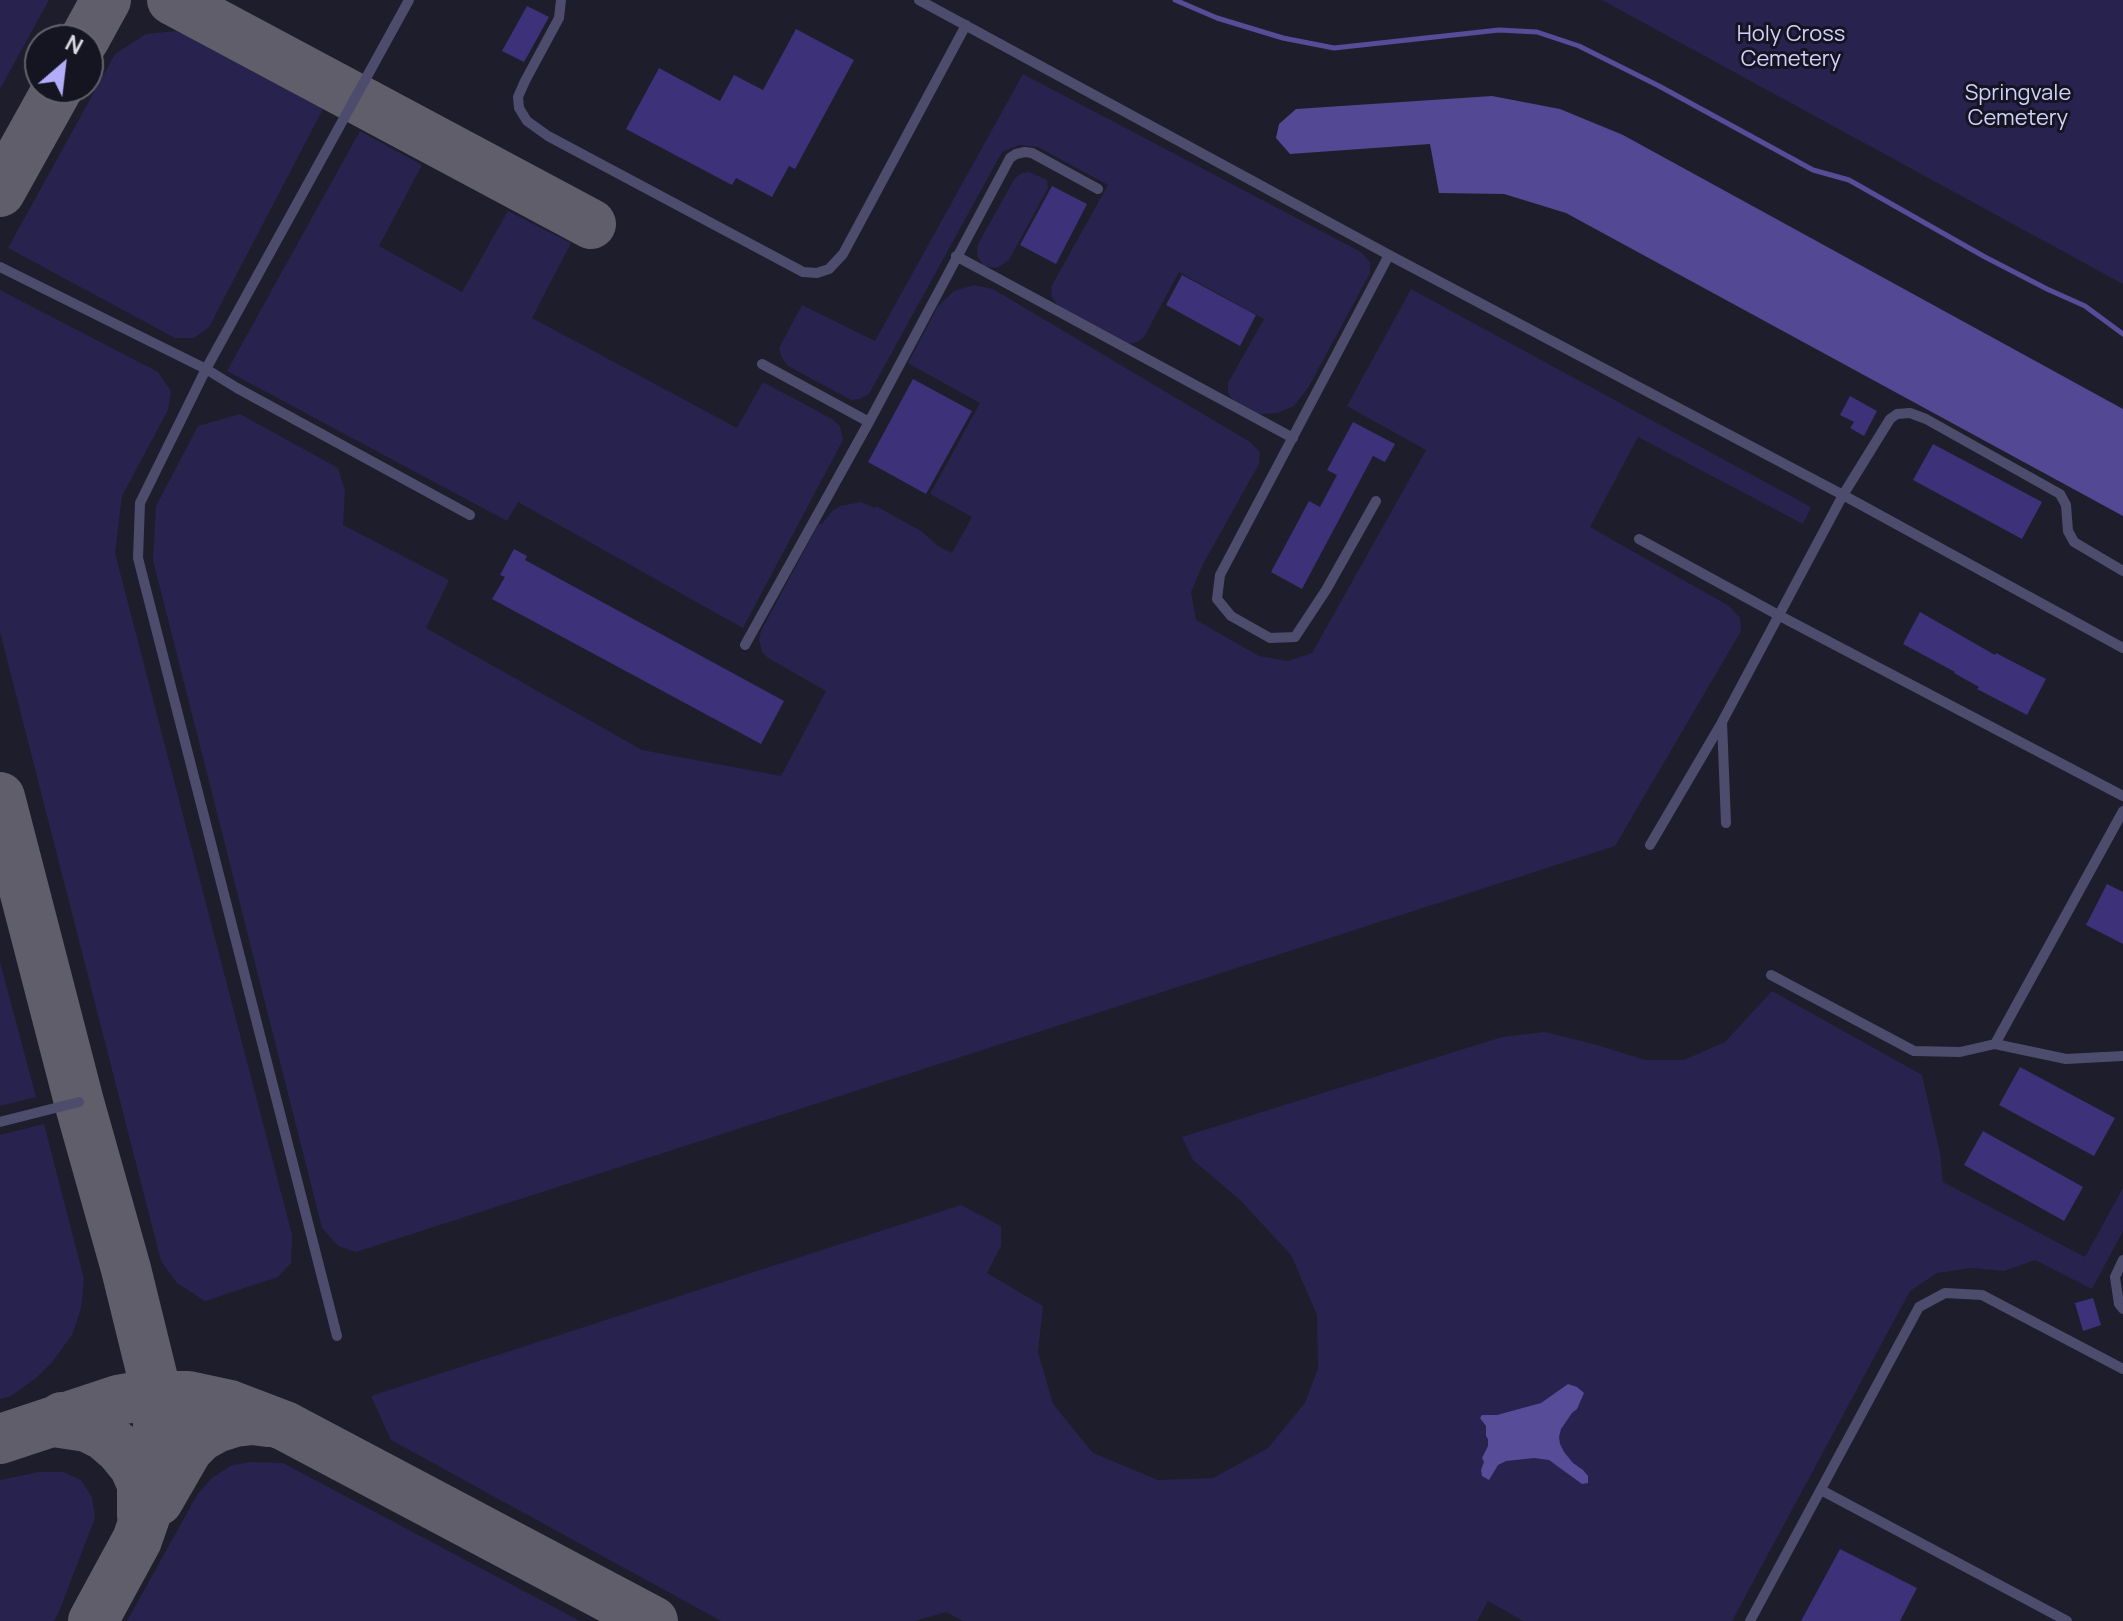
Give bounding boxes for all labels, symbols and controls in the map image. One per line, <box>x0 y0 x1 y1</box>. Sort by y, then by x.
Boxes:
park label: Holy Cross Cemetery <box>1737 22 1845 74</box>
north arrow <box>24 24 104 104</box>
text: N <box>60 28 88 62</box>
park label: Springvale Cemetery <box>1965 81 2071 132</box>

